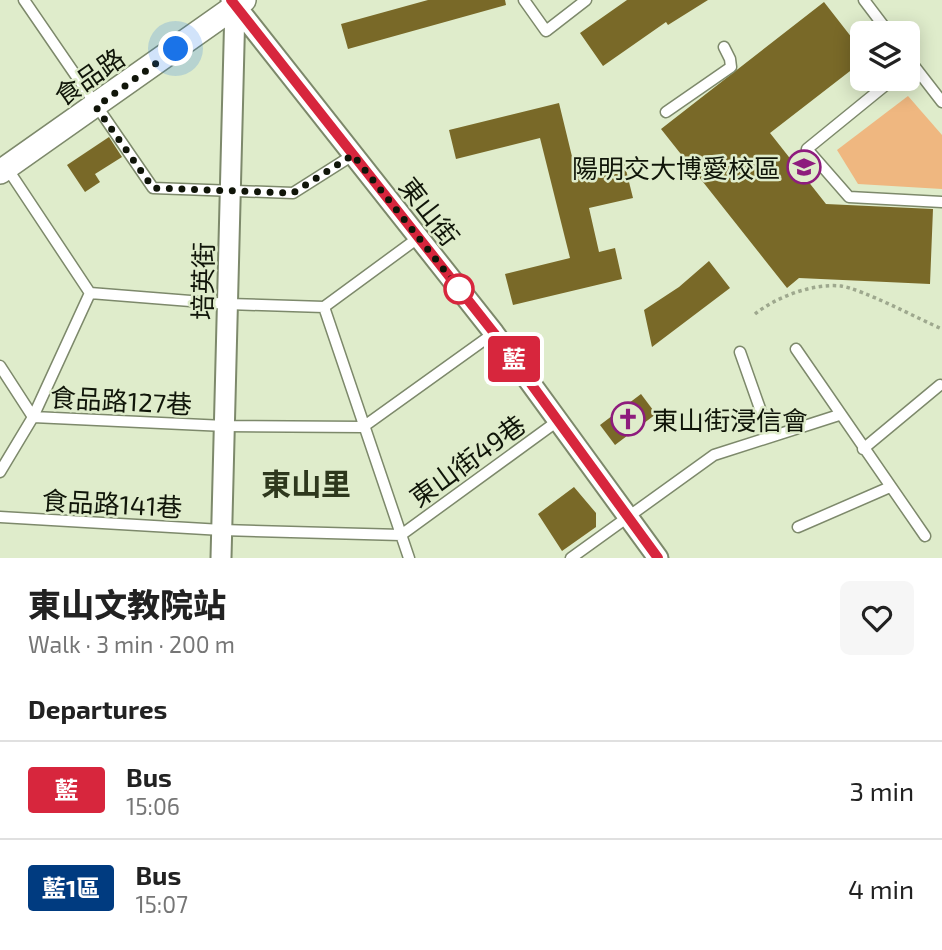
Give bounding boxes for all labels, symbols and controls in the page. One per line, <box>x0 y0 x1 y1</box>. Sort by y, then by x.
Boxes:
map controls <box>850 21 920 91</box>
button: layers <box>850 21 920 91</box>
your location <box>158 31 193 66</box>
street label: 食品路 <box>48 41 130 111</box>
school or university icon: 陽明交大博愛校區 <box>785 148 823 186</box>
place label: 陽明交大博愛校區 <box>572 152 780 183</box>
street label: 東山街 <box>394 171 466 251</box>
street label: 培英街 <box>186 242 218 320</box>
unlabelled marker <box>444 274 474 304</box>
line badge: 藍 <box>491 336 537 382</box>
text: 藍 <box>502 344 526 373</box>
street label: 食品路127巷 <box>49 381 193 419</box>
church icon: 東山街浸信會 <box>609 400 647 438</box>
place label: 東山街浸信會 <box>652 404 808 435</box>
street label: 東山街49巷 <box>403 408 531 512</box>
district label: 東山里 <box>261 465 351 501</box>
street label: 食品路141巷 <box>41 484 183 522</box>
button: heart <box>840 581 914 655</box>
text: 東山文教院站 <box>28 584 226 624</box>
text: Walk · 3 min · 200 m <box>28 630 235 658</box>
text: Departures <box>28 693 167 724</box>
text: Bus <box>126 761 172 792</box>
text: 藍 <box>55 775 79 804</box>
text: 3 min <box>849 775 914 806</box>
text: 15:06 <box>126 792 180 820</box>
text: Bus <box>135 859 181 890</box>
text: 藍1區 <box>42 873 100 902</box>
text: 4 min <box>848 873 914 904</box>
text: 15:07 <box>135 890 188 918</box>

